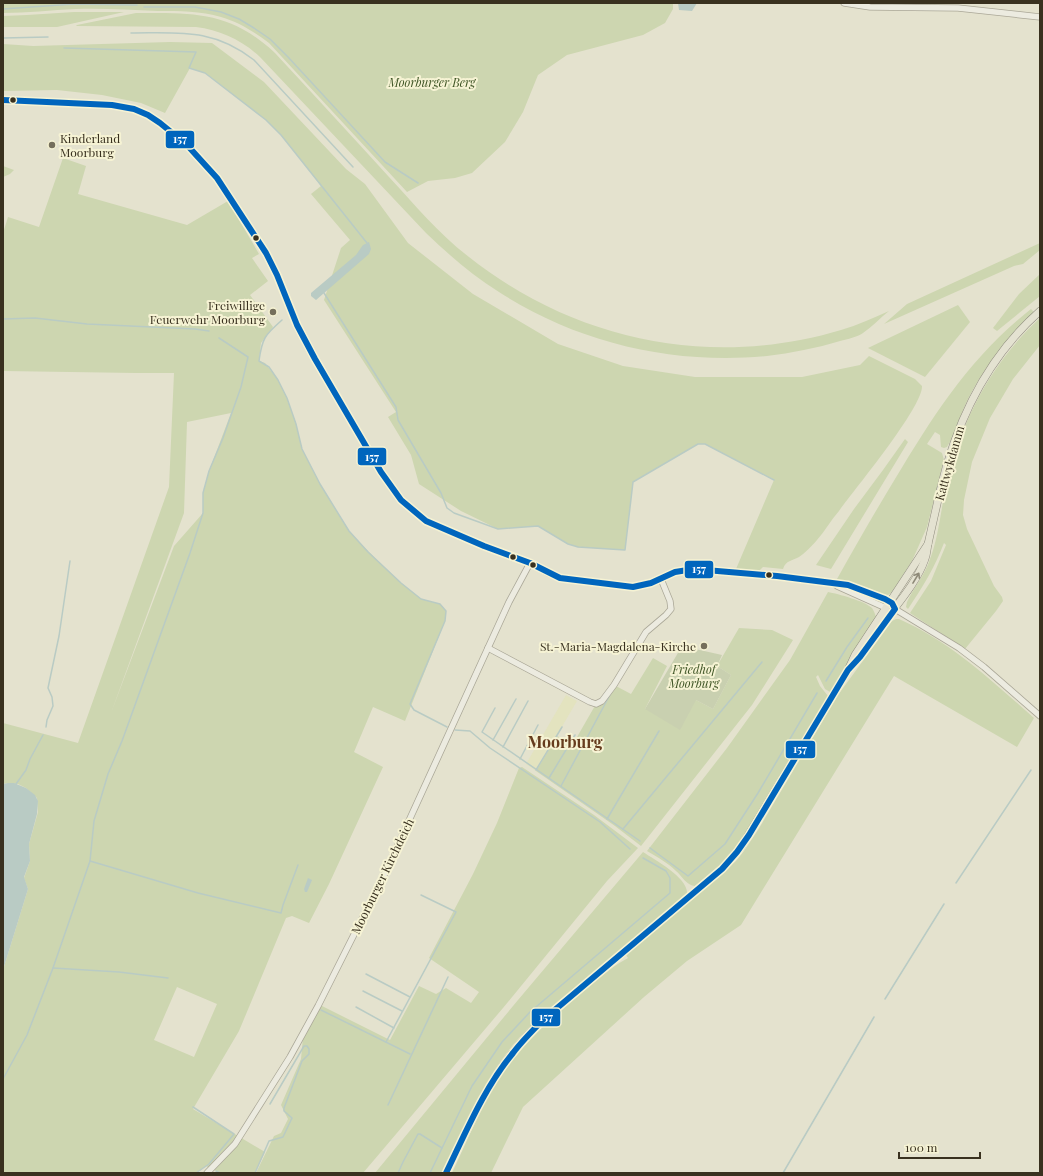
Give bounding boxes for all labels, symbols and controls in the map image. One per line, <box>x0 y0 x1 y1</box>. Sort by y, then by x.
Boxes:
park label: Moorburger Berg <box>388 74 477 90</box>
unlabelled marker <box>8 95 18 105</box>
place label: Kinderland Moorburg <box>60 130 120 160</box>
line badge: 157 <box>165 130 195 149</box>
text: 157 <box>173 131 187 146</box>
marker: Kinderland Moorburg <box>47 140 57 150</box>
unlabelled marker <box>251 233 261 243</box>
place label: Freiwillige Feuerwehr Moorburg <box>150 297 266 327</box>
marker: Freiwillige Feuerwehr Moorburg <box>268 307 278 317</box>
street label: Kattwykdamm <box>931 423 967 502</box>
line badge: 157 <box>357 447 387 466</box>
text: 157 <box>365 449 379 464</box>
unlabelled marker <box>508 552 518 562</box>
unlabelled marker <box>528 560 538 570</box>
line badge: 157 <box>684 560 714 579</box>
text: 157 <box>692 561 706 576</box>
unlabelled marker <box>764 570 774 580</box>
one-way arrow <box>912 572 920 584</box>
place label: St.-Maria-Magdalena-Kirche <box>540 638 696 654</box>
marker: St.-Maria-Magdalena-Kirche <box>699 641 709 651</box>
park label: Friedhof Moorburg <box>668 661 721 691</box>
district label: Moorburg <box>527 731 603 752</box>
line badge: 157 <box>785 740 816 759</box>
text: 157 <box>793 741 807 756</box>
street label: Moorburger Kirchdeich <box>347 816 417 936</box>
line badge: 157 <box>531 1008 561 1027</box>
text: 157 <box>539 1009 553 1024</box>
scale bar <box>899 1134 980 1160</box>
text: 100 m <box>905 1139 938 1155</box>

